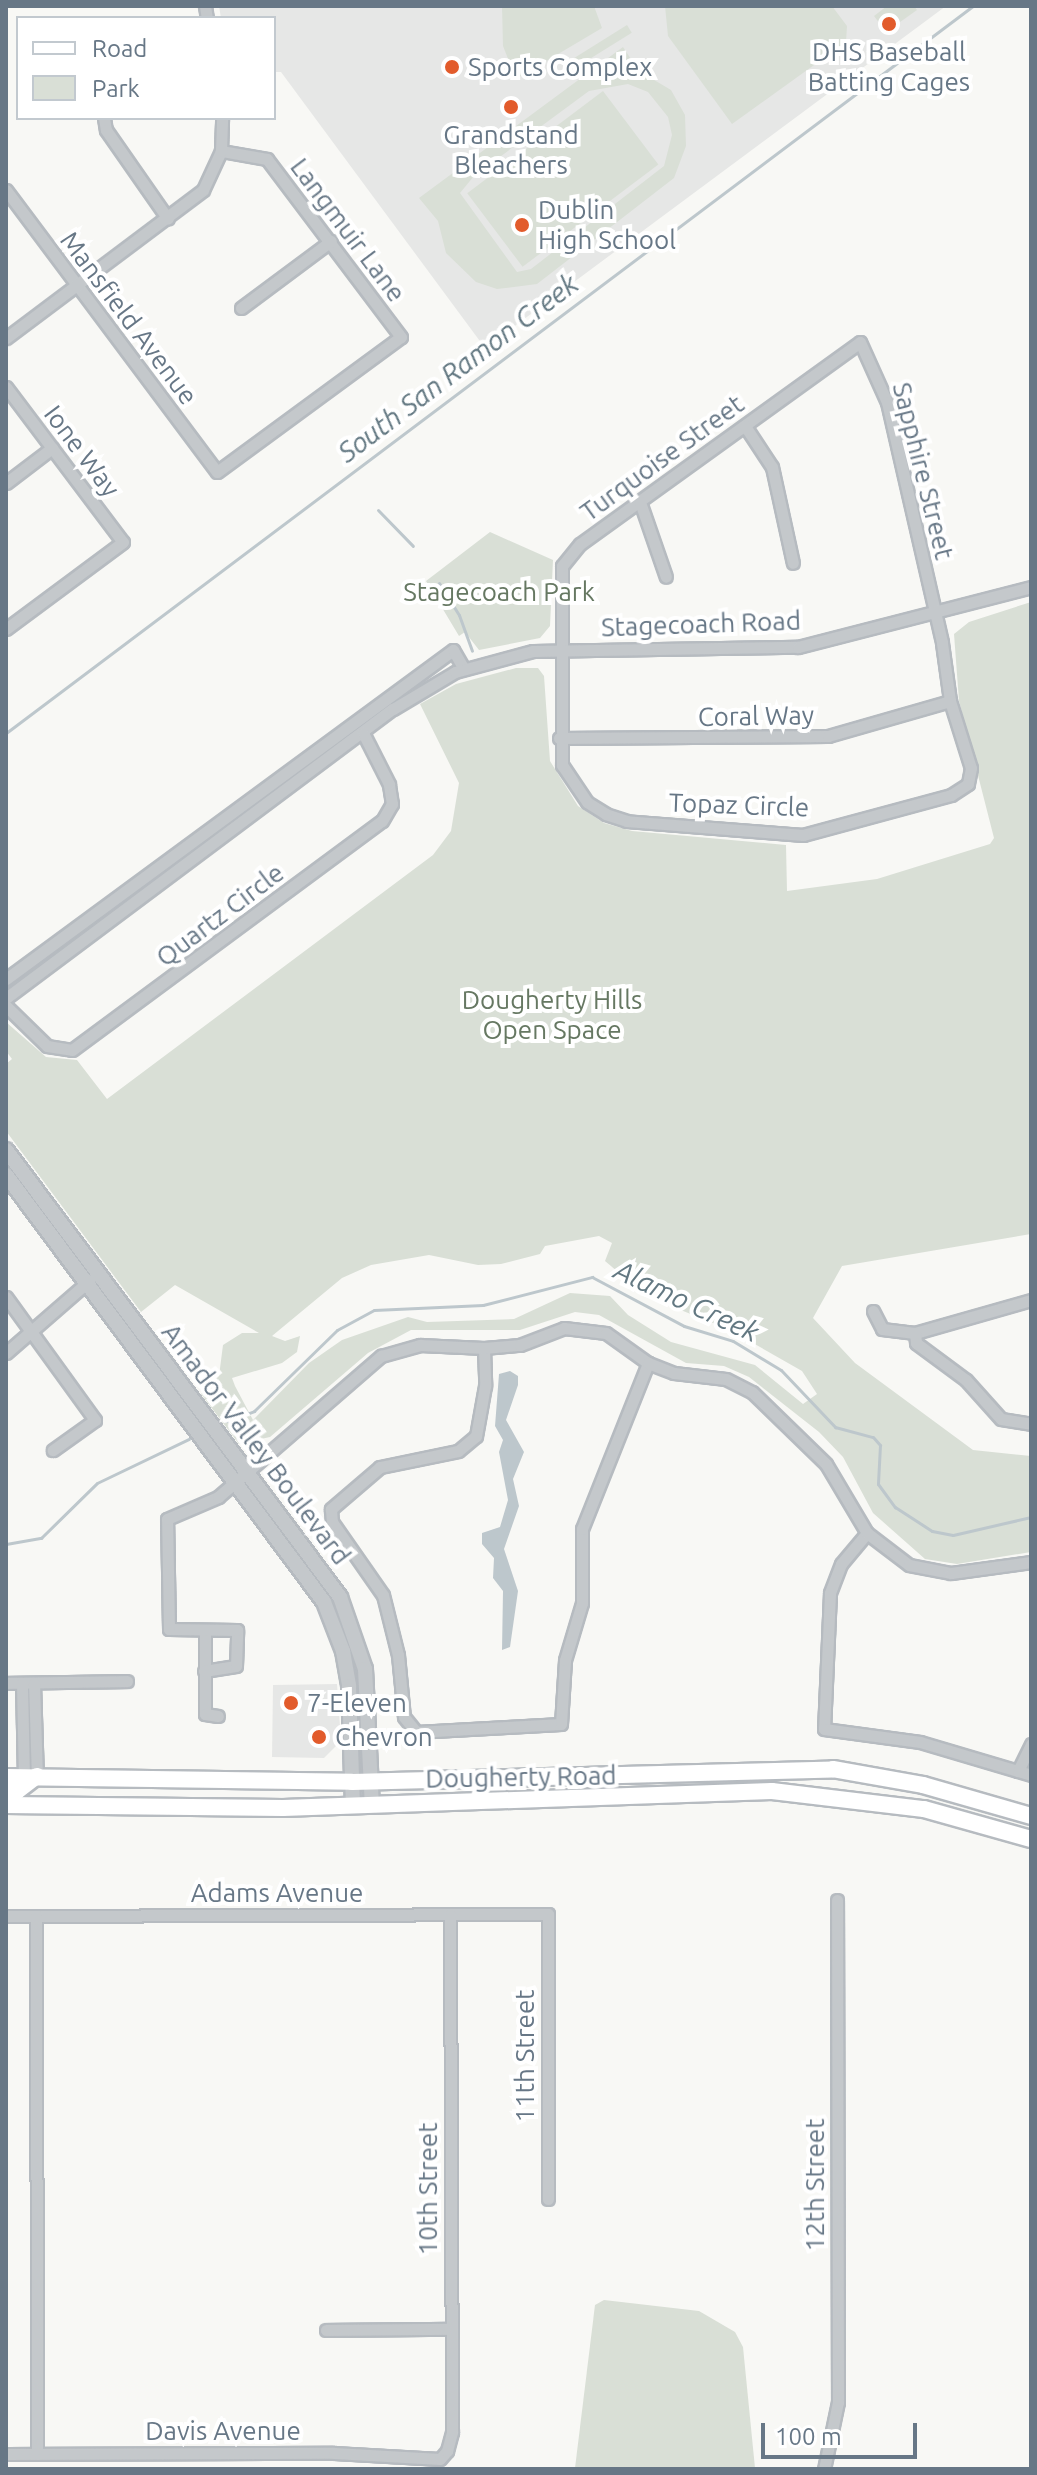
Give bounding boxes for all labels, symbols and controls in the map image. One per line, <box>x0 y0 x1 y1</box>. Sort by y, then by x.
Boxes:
marker: DHS Baseball Batting Cages <box>880 15 898 33</box>
legend <box>16 16 276 120</box>
text: Road <box>92 35 147 62</box>
place label: DHS Baseball Batting Cages <box>808 36 970 98</box>
place label: Sports Complex <box>468 51 652 83</box>
marker: Sports Complex <box>443 58 461 76</box>
text: Park <box>92 75 140 102</box>
marker: Grandstand Bleachers <box>502 98 520 116</box>
place label: Grandstand Bleachers <box>443 119 579 180</box>
street label: Langmuir Lane <box>284 152 412 308</box>
place label: Dublin High School <box>538 194 676 256</box>
marker: Dublin High School <box>513 216 531 234</box>
street label: Mansfield Avenue <box>54 225 204 411</box>
water label: South San Ramon Creek <box>331 267 585 469</box>
street label: Sapphire Street <box>886 379 960 563</box>
street label: Turquoise Street <box>574 388 750 528</box>
street label: Ione Way <box>38 399 126 503</box>
park label: Stagecoach Park <box>403 576 595 608</box>
street label: Stagecoach Road <box>601 605 801 643</box>
street label: Coral Way <box>697 699 815 733</box>
street label: Topaz Circle <box>668 787 810 823</box>
street label: Quartz Circle <box>150 857 290 973</box>
park label: Dougherty Hills Open Space <box>462 984 642 1046</box>
water label: Alamo Creek <box>609 1253 765 1349</box>
street label: Amador Valley Boulevard <box>155 1317 357 1571</box>
place label: 7-Eleven <box>307 1687 407 1719</box>
marker: 7-Eleven <box>282 1694 300 1712</box>
place label: Chevron <box>335 1721 433 1753</box>
marker: Chevron <box>310 1728 328 1746</box>
street label: Dougherty Road <box>425 1760 617 1794</box>
street label: Adams Avenue <box>191 1877 363 1909</box>
street label: 11th Street <box>509 1990 541 2122</box>
street label: 12th Street <box>799 2119 831 2251</box>
street label: 10th Street <box>412 2123 444 2255</box>
scale bar <box>765 2407 921 2457</box>
street label: Davis Avenue <box>145 2415 301 2447</box>
text: 100 m <box>775 2423 842 2450</box>

